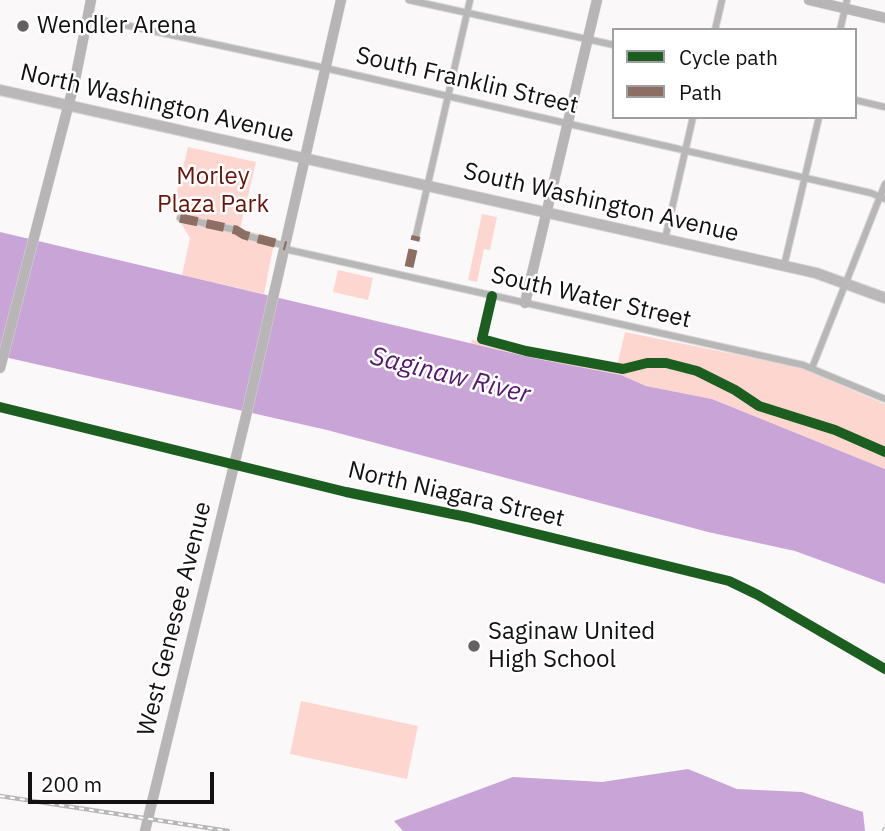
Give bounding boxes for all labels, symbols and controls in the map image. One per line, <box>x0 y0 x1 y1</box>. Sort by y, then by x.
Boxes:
place label: Wendler Arena <box>37 12 197 40</box>
marker: Wendler Arena <box>15 18 31 34</box>
legend <box>612 28 857 119</box>
street label: South Franklin Street <box>353 41 581 121</box>
text: Cycle path <box>679 43 778 71</box>
street label: North Washington Avenue <box>17 58 297 150</box>
text: Path <box>679 78 722 106</box>
street label: South Washington Avenue <box>461 157 741 249</box>
park label: Morley Plaza Park <box>157 163 269 219</box>
street label: South Water Street <box>488 261 694 335</box>
water label: Saginaw River <box>367 341 533 411</box>
street label: North Niagara Street <box>345 456 567 534</box>
street label: West Genesee Avenue <box>132 499 218 739</box>
place label: Saginaw United High School <box>488 618 655 674</box>
marker: Saginaw United High School <box>466 638 482 654</box>
scale bar <box>32 758 217 802</box>
text: 200 m <box>41 770 102 798</box>

